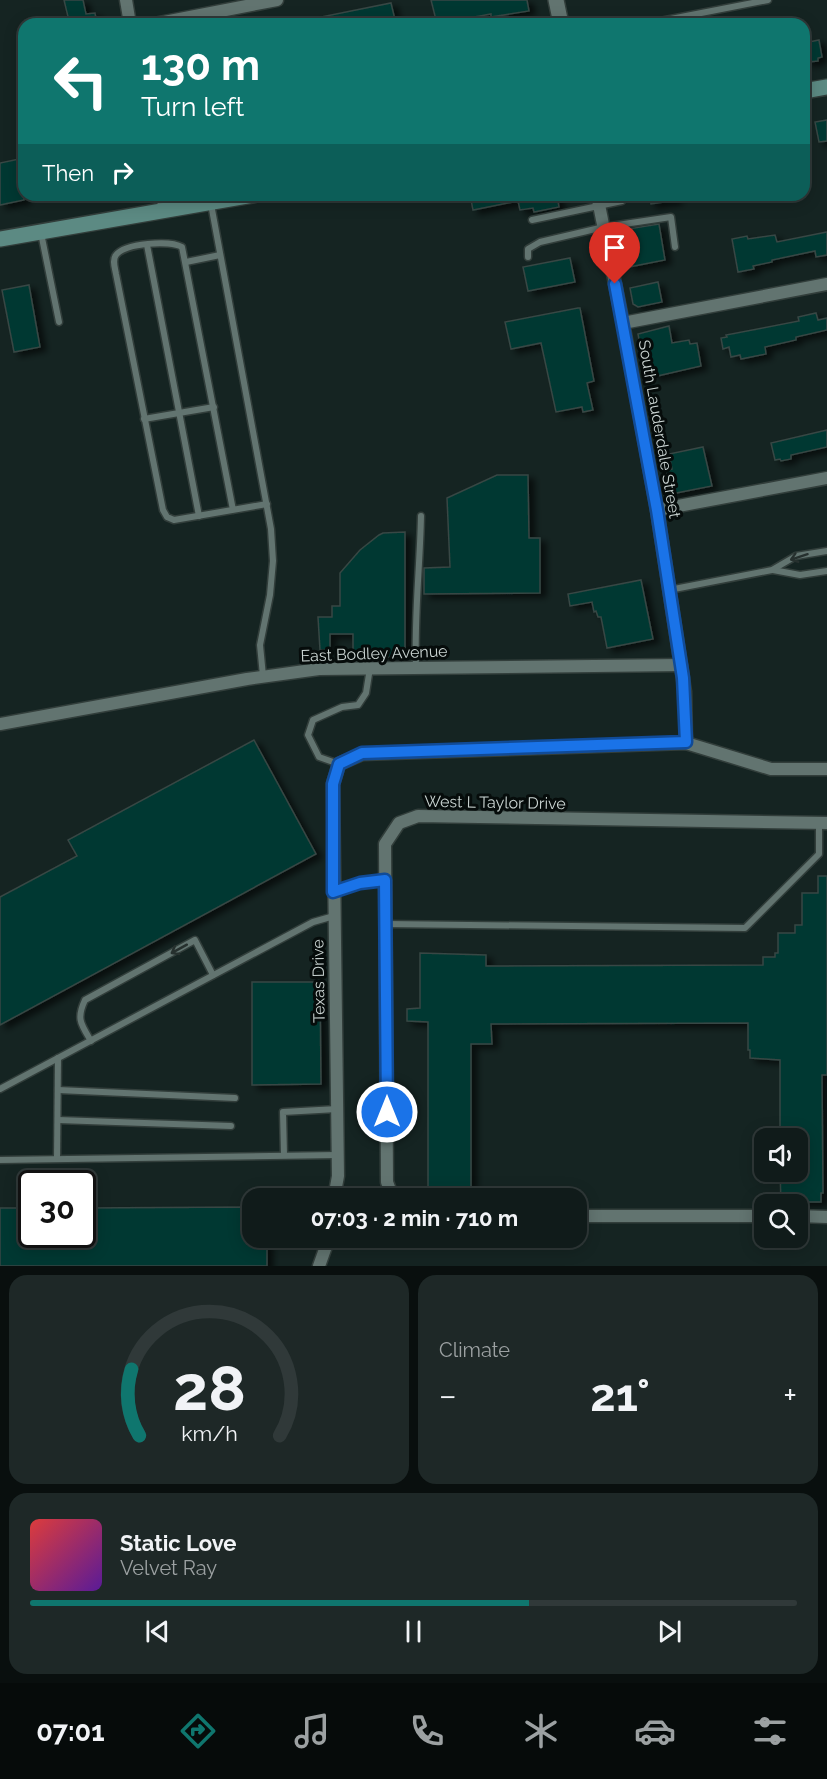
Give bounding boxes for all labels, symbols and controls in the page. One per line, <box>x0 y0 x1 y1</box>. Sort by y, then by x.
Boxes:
text: 130 m <box>141 41 260 90</box>
icon: left <box>42 42 120 120</box>
text: Turn left <box>141 91 244 122</box>
icon: right <box>106 156 139 189</box>
text: Then <box>42 160 94 186</box>
pin <box>589 222 640 284</box>
icon: arrive <box>598 231 631 264</box>
street label: South Lauderdale Street <box>634 338 685 520</box>
one-way arrow <box>789 552 808 563</box>
street label: East Bodley Avenue <box>300 641 448 666</box>
street label: West L Taylor Drive <box>424 792 566 813</box>
street label: Texas Drive <box>308 939 329 1023</box>
one-way arrow <box>170 944 188 955</box>
position arrow <box>355 1080 419 1144</box>
map controls <box>754 1128 808 1248</box>
button: sound <box>754 1128 808 1182</box>
speed limit sign: 30 <box>18 1170 96 1248</box>
button: search <box>754 1194 808 1248</box>
text: 07:03 · 2 min · 710 m <box>311 1205 518 1231</box>
text: Climate <box>439 1338 510 1362</box>
text: 28 <box>173 1351 245 1425</box>
text: 21° <box>590 1369 650 1422</box>
text: − <box>439 1376 457 1415</box>
text: + <box>783 1376 797 1415</box>
text: km/h <box>181 1422 237 1447</box>
text: Static Love <box>120 1530 237 1556</box>
text: Velvet Ray <box>120 1556 217 1580</box>
icon: previous <box>141 1615 174 1648</box>
icon: pause <box>397 1615 430 1648</box>
icon: next <box>653 1615 686 1648</box>
icon: directions <box>177 1710 219 1752</box>
icon: music <box>291 1710 333 1752</box>
icon: phone <box>406 1710 448 1752</box>
icon: climate <box>520 1710 562 1752</box>
icon: car <box>634 1710 676 1752</box>
icon: filters <box>749 1710 791 1752</box>
text: 07:01 <box>36 1716 105 1747</box>

